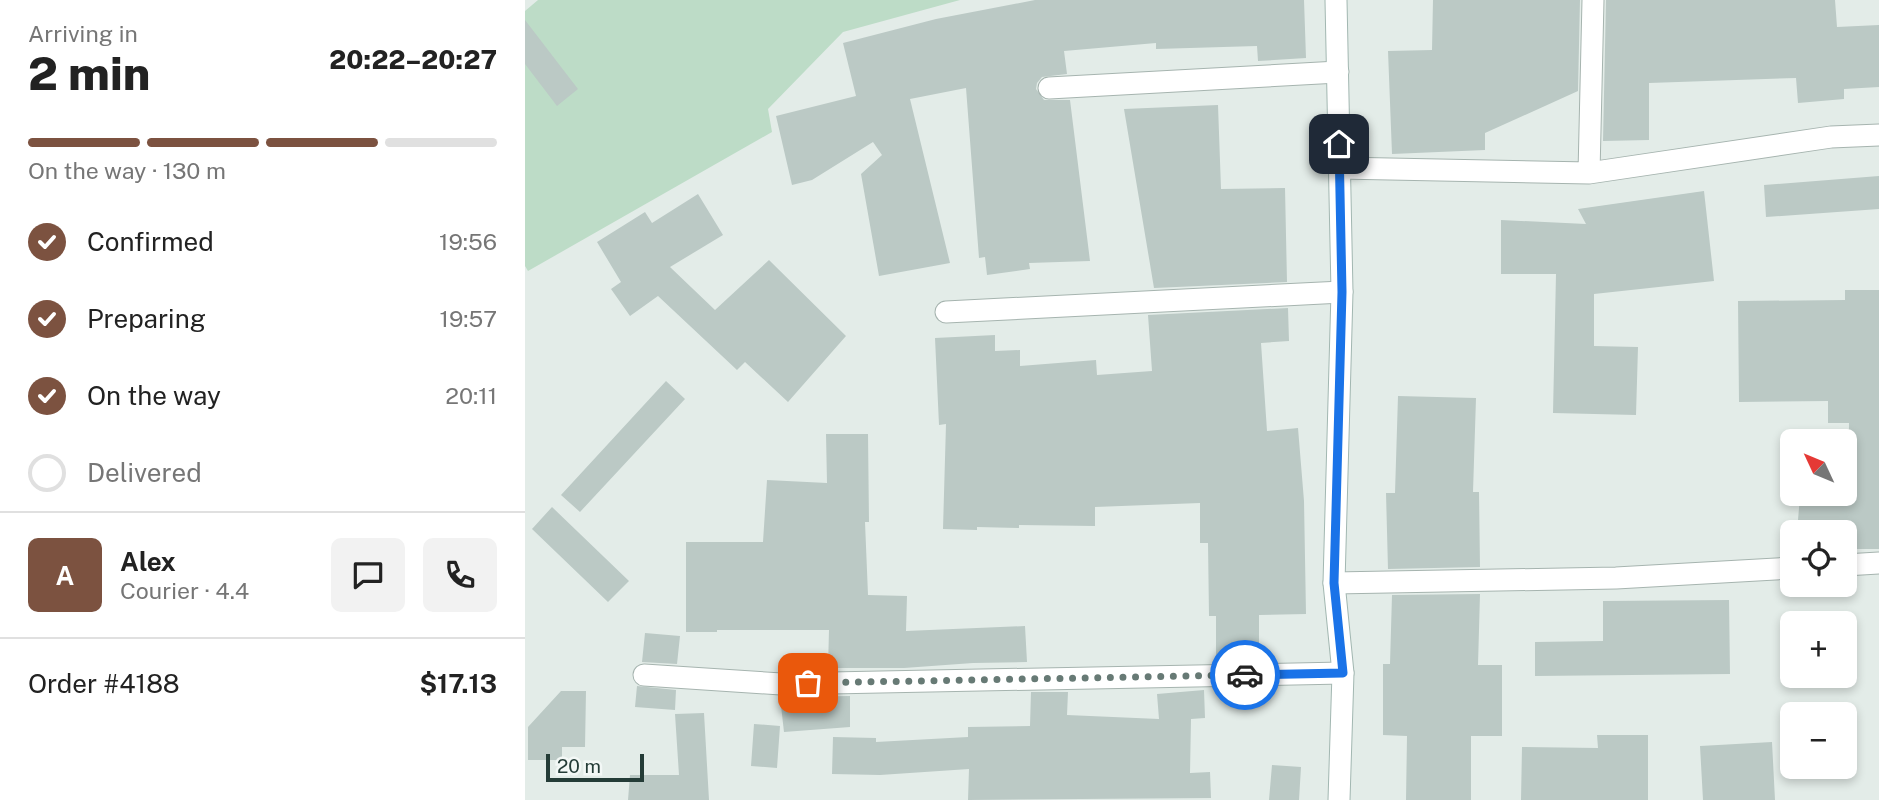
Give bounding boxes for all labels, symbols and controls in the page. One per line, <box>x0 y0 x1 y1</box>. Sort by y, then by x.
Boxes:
text: Arriving in <box>28 20 138 47</box>
text: 20:22–20:27 <box>329 44 497 75</box>
text: 2 min <box>28 46 150 100</box>
pin <box>1309 114 1369 174</box>
icon: home <box>1320 125 1358 163</box>
text: On the way · 130 m <box>28 157 226 184</box>
icon: check <box>28 223 66 261</box>
text: Confirmed <box>87 226 214 257</box>
text: 19:56 <box>439 228 497 255</box>
icon: check <box>28 300 66 338</box>
text: Preparing <box>87 303 206 334</box>
text: 19:57 <box>440 305 497 332</box>
icon: check <box>28 377 66 415</box>
text: On the way <box>87 380 221 411</box>
text: 20:11 <box>445 382 497 409</box>
north arrow <box>1780 429 1857 506</box>
map controls <box>1780 429 1857 779</box>
text: Delivered <box>87 457 202 488</box>
button: locate <box>1780 520 1857 597</box>
button: chat <box>331 538 405 612</box>
button: phone <box>423 538 497 612</box>
text: Alex <box>120 546 176 577</box>
text: A <box>56 560 74 591</box>
text: Courier · 4.4 <box>120 577 249 604</box>
button: + <box>1780 611 1857 688</box>
courier <box>1210 640 1280 710</box>
pin <box>778 653 838 713</box>
icon: car <box>1226 656 1264 694</box>
icon: bag <box>789 664 827 702</box>
text: Order #4188 <box>28 668 180 699</box>
text: $17.13 <box>419 668 497 699</box>
button: − <box>1780 702 1857 779</box>
scale bar <box>546 751 644 783</box>
text: 20 m <box>557 755 601 777</box>

